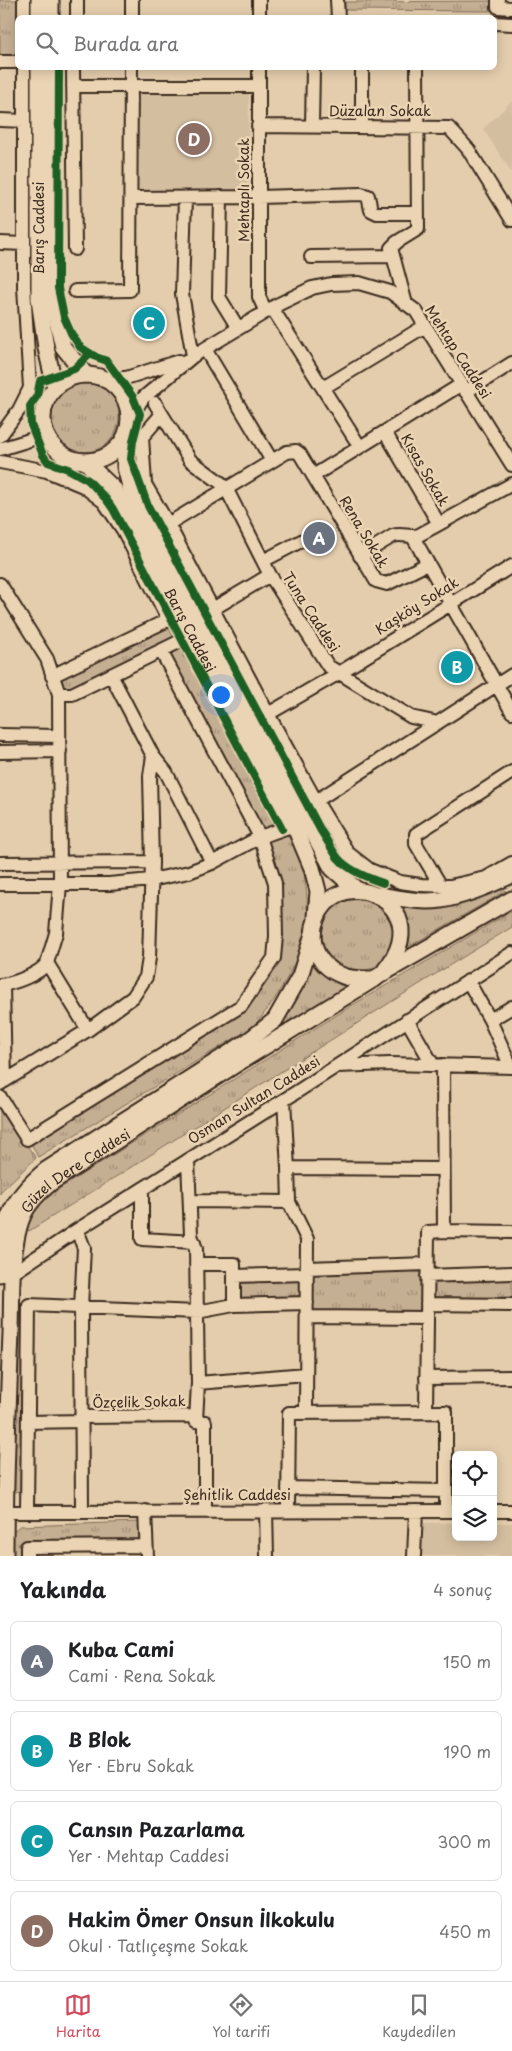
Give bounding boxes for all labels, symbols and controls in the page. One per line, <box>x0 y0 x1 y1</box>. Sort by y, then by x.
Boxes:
search box <box>15 15 497 70</box>
icon: search <box>33 29 61 57</box>
text: Burada ara <box>73 29 178 57</box>
street label: Düzalan Sokak <box>329 100 431 121</box>
pin: D <box>178 120 210 158</box>
street label: Mehtaplı Sokak <box>233 138 254 242</box>
street label: Barış Caddesi <box>28 181 49 275</box>
street label: Mehtap Caddesi <box>420 301 497 403</box>
pin: C <box>133 304 165 342</box>
street label: Kısas Sokak <box>396 429 455 510</box>
street label: Rena Sokak <box>335 492 394 572</box>
pin: A <box>303 519 335 557</box>
street label: Tuna Caddesi <box>278 568 345 656</box>
street label: Kaşköy Sokak <box>371 572 463 640</box>
street label: Barış Caddesi <box>159 584 221 676</box>
pin: B <box>441 648 473 686</box>
your location <box>208 682 234 708</box>
street label: Osman Sultan Caddesi <box>184 1050 324 1149</box>
street label: Güzel Dere Caddesi <box>16 1124 134 1217</box>
street label: Özçelik Sokak <box>92 1390 186 1413</box>
map controls <box>452 1451 497 1541</box>
button: locate <box>452 1451 497 1496</box>
street label: Şehitlik Caddesi <box>183 1484 291 1505</box>
button: layers <box>452 1496 497 1541</box>
text: Yakında <box>20 1573 106 1605</box>
text: 4 sonuç <box>433 1577 492 1601</box>
text: Kuba Cami <box>68 1635 174 1663</box>
text: A <box>31 1649 43 1673</box>
text: 150 m <box>443 1649 491 1673</box>
text: Cami · Rena Sokak <box>68 1663 215 1687</box>
text: B Blok <box>68 1725 131 1753</box>
text: B <box>32 1739 42 1763</box>
text: 190 m <box>443 1739 491 1763</box>
text: Yer · Ebru Sokak <box>68 1753 194 1777</box>
text: Cansın Pazarlama <box>68 1815 245 1843</box>
text: C <box>31 1829 43 1853</box>
text: 300 m <box>437 1829 491 1853</box>
text: Yer · Mehtap Caddesi <box>68 1843 229 1867</box>
text: Hakim Ömer Onsun İlkokulu <box>68 1905 335 1933</box>
text: D <box>31 1919 43 1943</box>
text: 450 m <box>439 1919 491 1943</box>
text: Okul · Tatlıçeşme Sokak <box>68 1933 248 1957</box>
tab: Harita <box>56 1991 100 2042</box>
tab: Yol tarifi <box>212 1991 270 2042</box>
tab: Kaydedilen <box>382 1991 456 2042</box>

